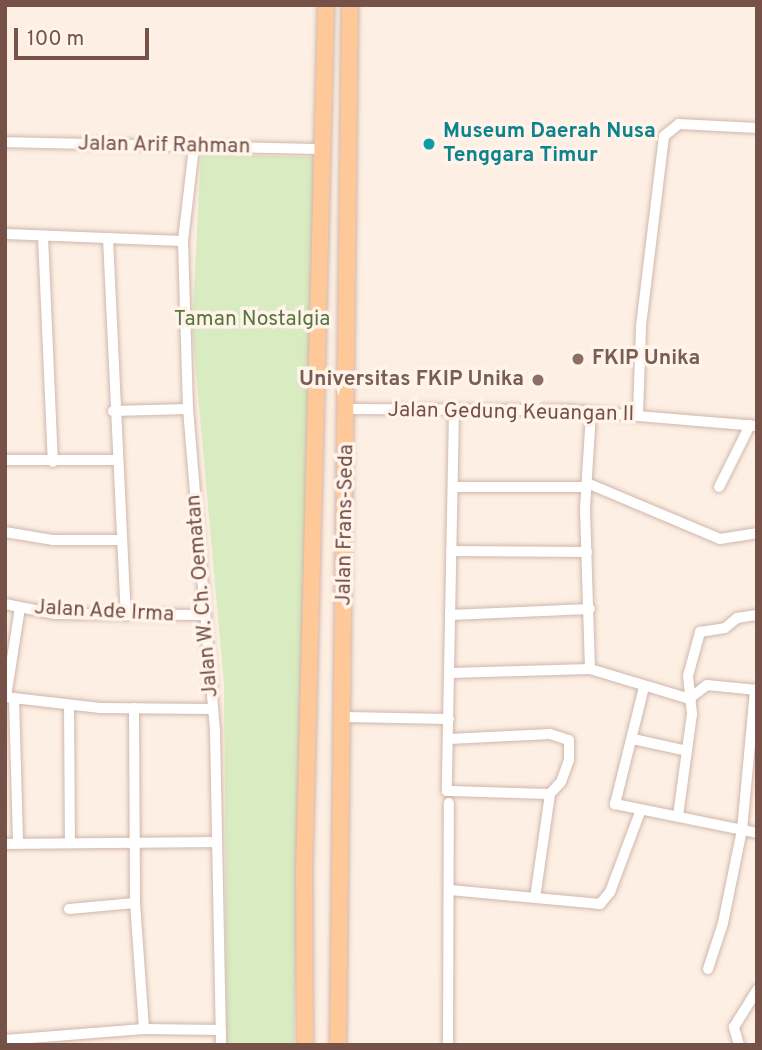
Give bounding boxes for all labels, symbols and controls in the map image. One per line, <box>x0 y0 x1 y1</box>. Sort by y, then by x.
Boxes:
scale bar <box>18 14 152 58</box>
text: 100 m <box>27 26 84 53</box>
place label: Museum Daerah Nusa Tenggara Timur <box>443 119 656 169</box>
street label: Jalan Arif Rahman <box>77 132 251 160</box>
marker: Museum Daerah Nusa Tenggara Timur <box>421 136 437 152</box>
park label: Taman Nostalgia <box>174 307 330 333</box>
place label: FKIP Unika <box>592 346 700 372</box>
marker: FKIP Unika <box>570 351 586 367</box>
place label: Universitas FKIP Unika <box>299 367 524 393</box>
marker: Universitas FKIP Unika <box>530 372 546 388</box>
street label: Jalan Gedung Keuangan II <box>387 398 635 428</box>
street label: Jalan Frans-Seda <box>332 444 360 606</box>
street label: Jalan W. Ch. Oematan <box>182 493 224 699</box>
street label: Jalan Ade Irma <box>33 596 175 628</box>

